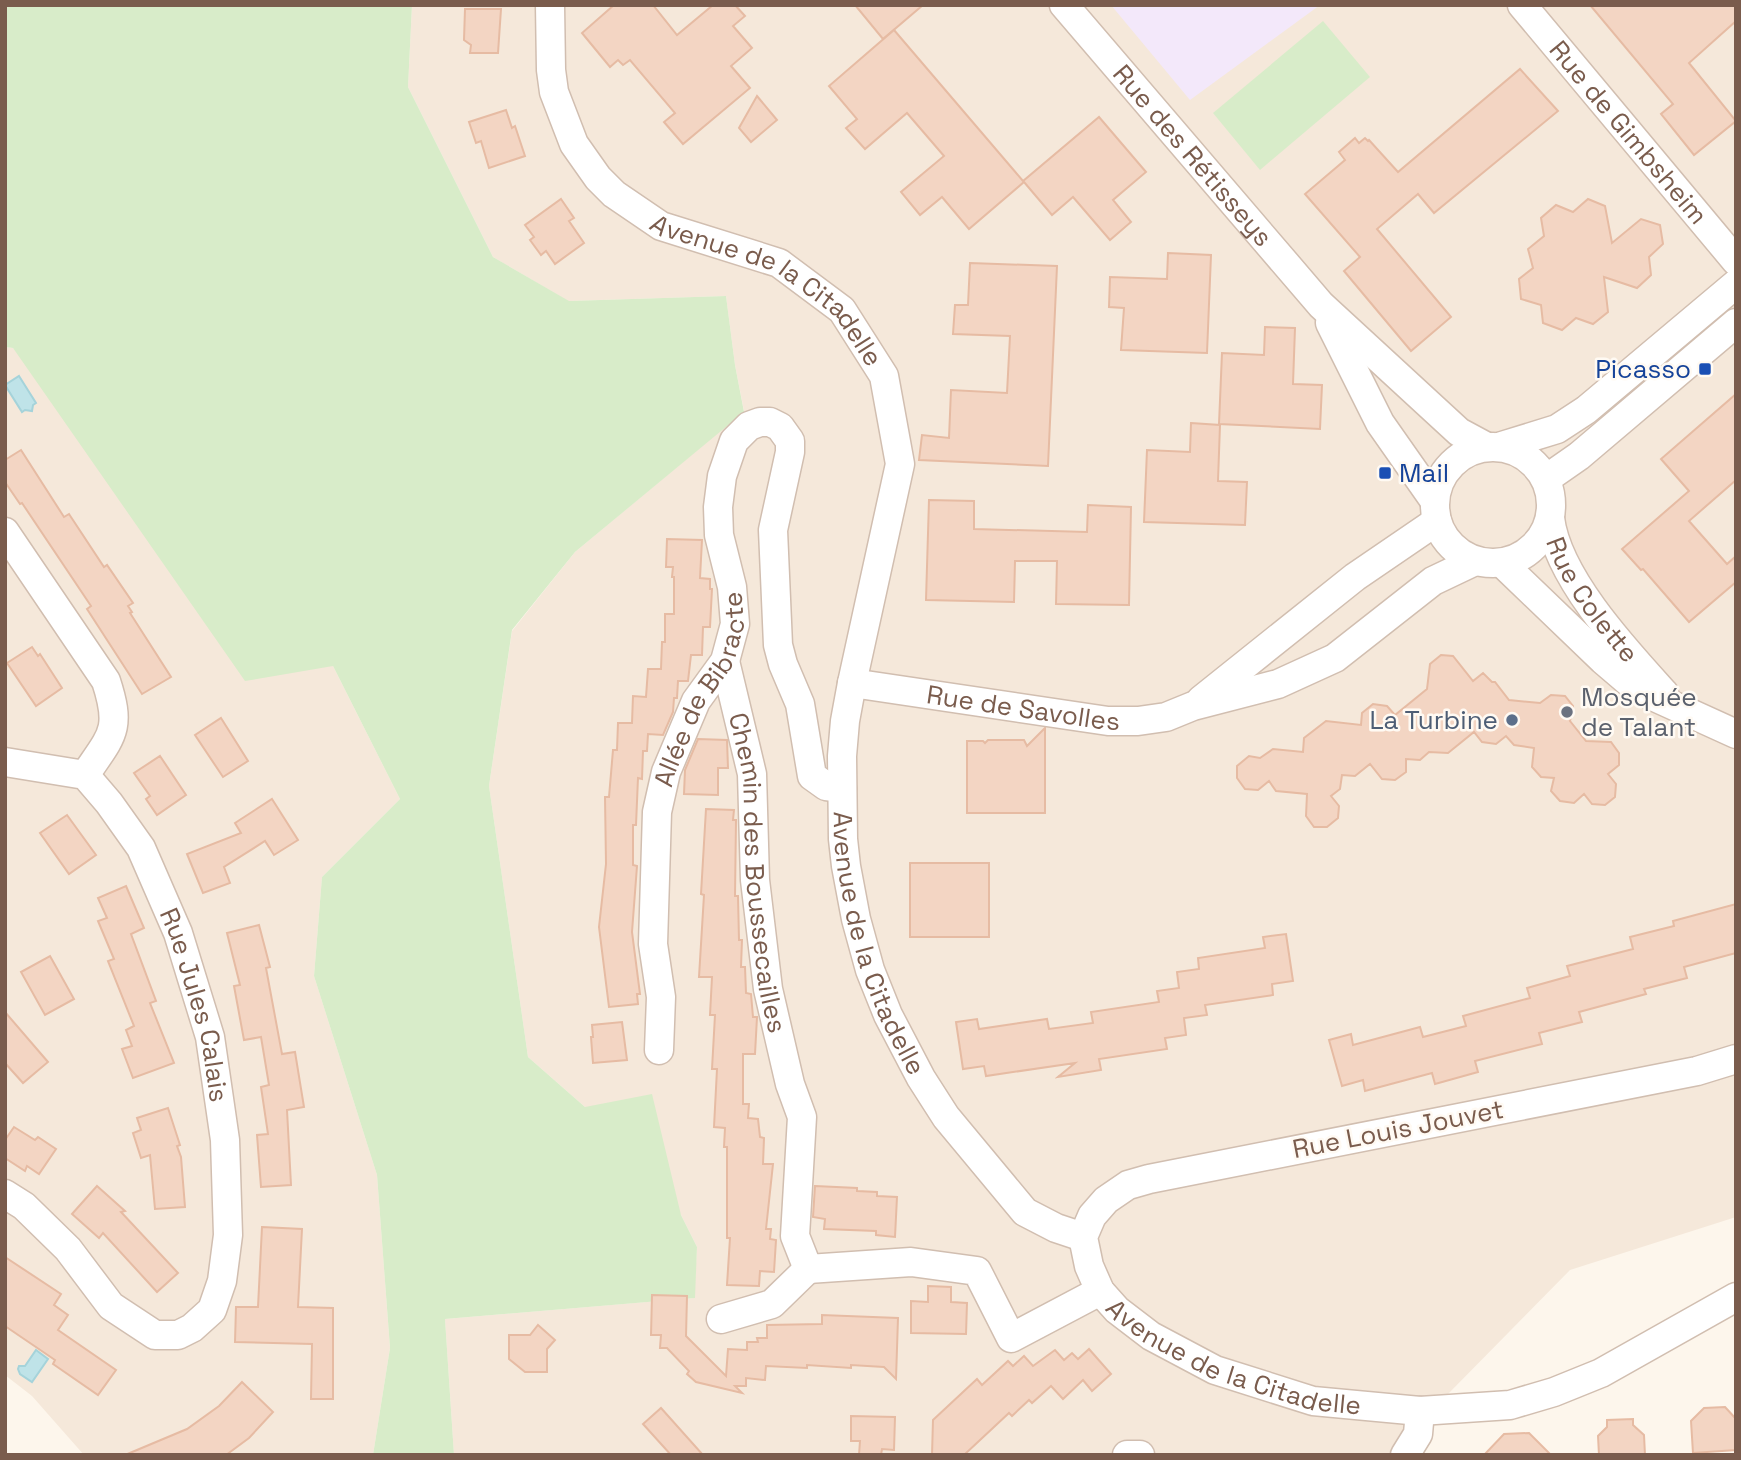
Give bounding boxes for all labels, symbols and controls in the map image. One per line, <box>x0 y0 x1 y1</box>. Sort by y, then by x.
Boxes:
street label: Rue de Gimbsheim <box>1542 33 1715 231</box>
street label: Rue des Rétisseys <box>1105 57 1280 253</box>
street label: Avenue de la Citadelle <box>643 206 890 373</box>
place label: Picasso <box>1595 352 1691 386</box>
marker: Picasso <box>1697 361 1713 377</box>
place label: Mail <box>1399 456 1449 490</box>
marker: Mail <box>1377 465 1393 481</box>
street label: Rue Colette <box>1538 532 1646 670</box>
street label: Allée de Bibracte <box>646 590 753 790</box>
street label: Rue de Savolles <box>924 677 1120 738</box>
place label: Mosquée de Talant <box>1581 680 1697 744</box>
place label: La Turbine <box>1369 703 1498 737</box>
marker: Mosquée de Talant <box>1559 704 1575 720</box>
street label: Chemin des Boussecailles <box>721 709 795 1036</box>
marker: La Turbine <box>1504 712 1520 728</box>
street label: Avenue de la Citadelle <box>826 811 933 1081</box>
street label: Rue Jules Calais <box>152 902 236 1104</box>
street label: Rue Louis Jouvet <box>1290 1092 1506 1166</box>
street label: Avenue de la Citadelle <box>1098 1292 1363 1422</box>

